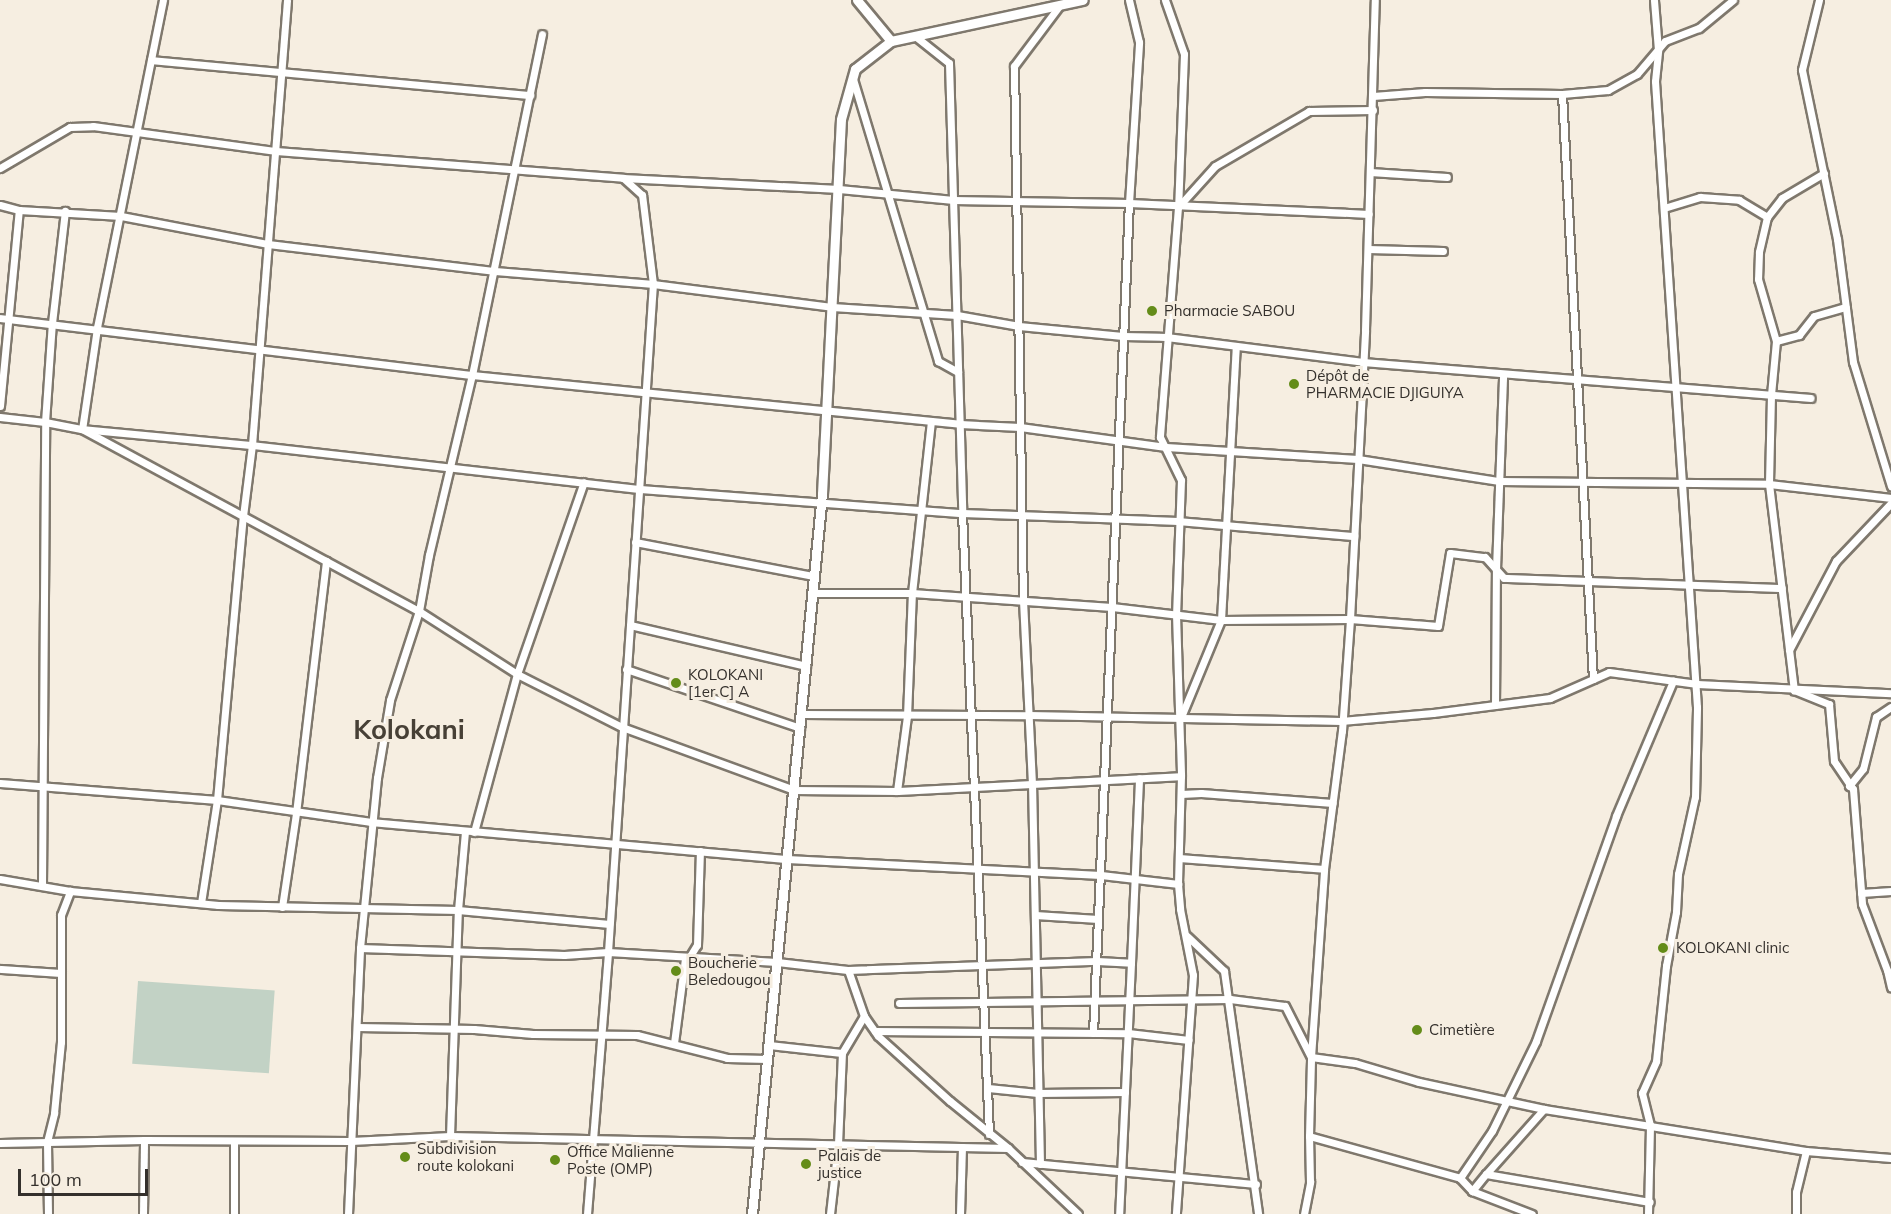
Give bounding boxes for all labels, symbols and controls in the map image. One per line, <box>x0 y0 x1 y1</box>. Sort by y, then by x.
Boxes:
place label: Pharmacie SABOU <box>1164 302 1295 320</box>
marker: Pharmacie SABOU <box>1145 304 1159 318</box>
place label: Dépôt de PHARMACIE DJIGUIYA <box>1306 366 1464 401</box>
marker: Dépôt de PHARMACIE DJIGUIYA <box>1287 377 1301 391</box>
place label: KOLOKANI [1er C] A <box>688 665 763 700</box>
marker: KOLOKANI [1er C] A <box>669 676 683 690</box>
district label: Kolokani <box>353 714 465 746</box>
marker: KOLOKANI clinic <box>1654 939 1672 957</box>
place label: KOLOKANI clinic <box>1676 939 1789 957</box>
place label: Boucherie Beledougou <box>688 953 771 988</box>
marker: Boucherie Beledougou <box>669 964 683 978</box>
place label: Cimetière <box>1429 1021 1495 1039</box>
marker: Cimetière <box>1410 1023 1424 1037</box>
place label: Subdivision route kolokani <box>417 1139 514 1174</box>
place label: Office Malienne Poste (OMP) <box>567 1142 674 1177</box>
place label: Palais de justice <box>818 1146 881 1181</box>
marker: Subdivision route kolokani <box>398 1150 412 1164</box>
marker: Office Malienne Poste (OMP) <box>548 1153 562 1167</box>
scale bar <box>21 1157 152 1195</box>
marker: Palais de justice <box>799 1157 813 1171</box>
text: 100 m <box>29 1168 82 1191</box>

